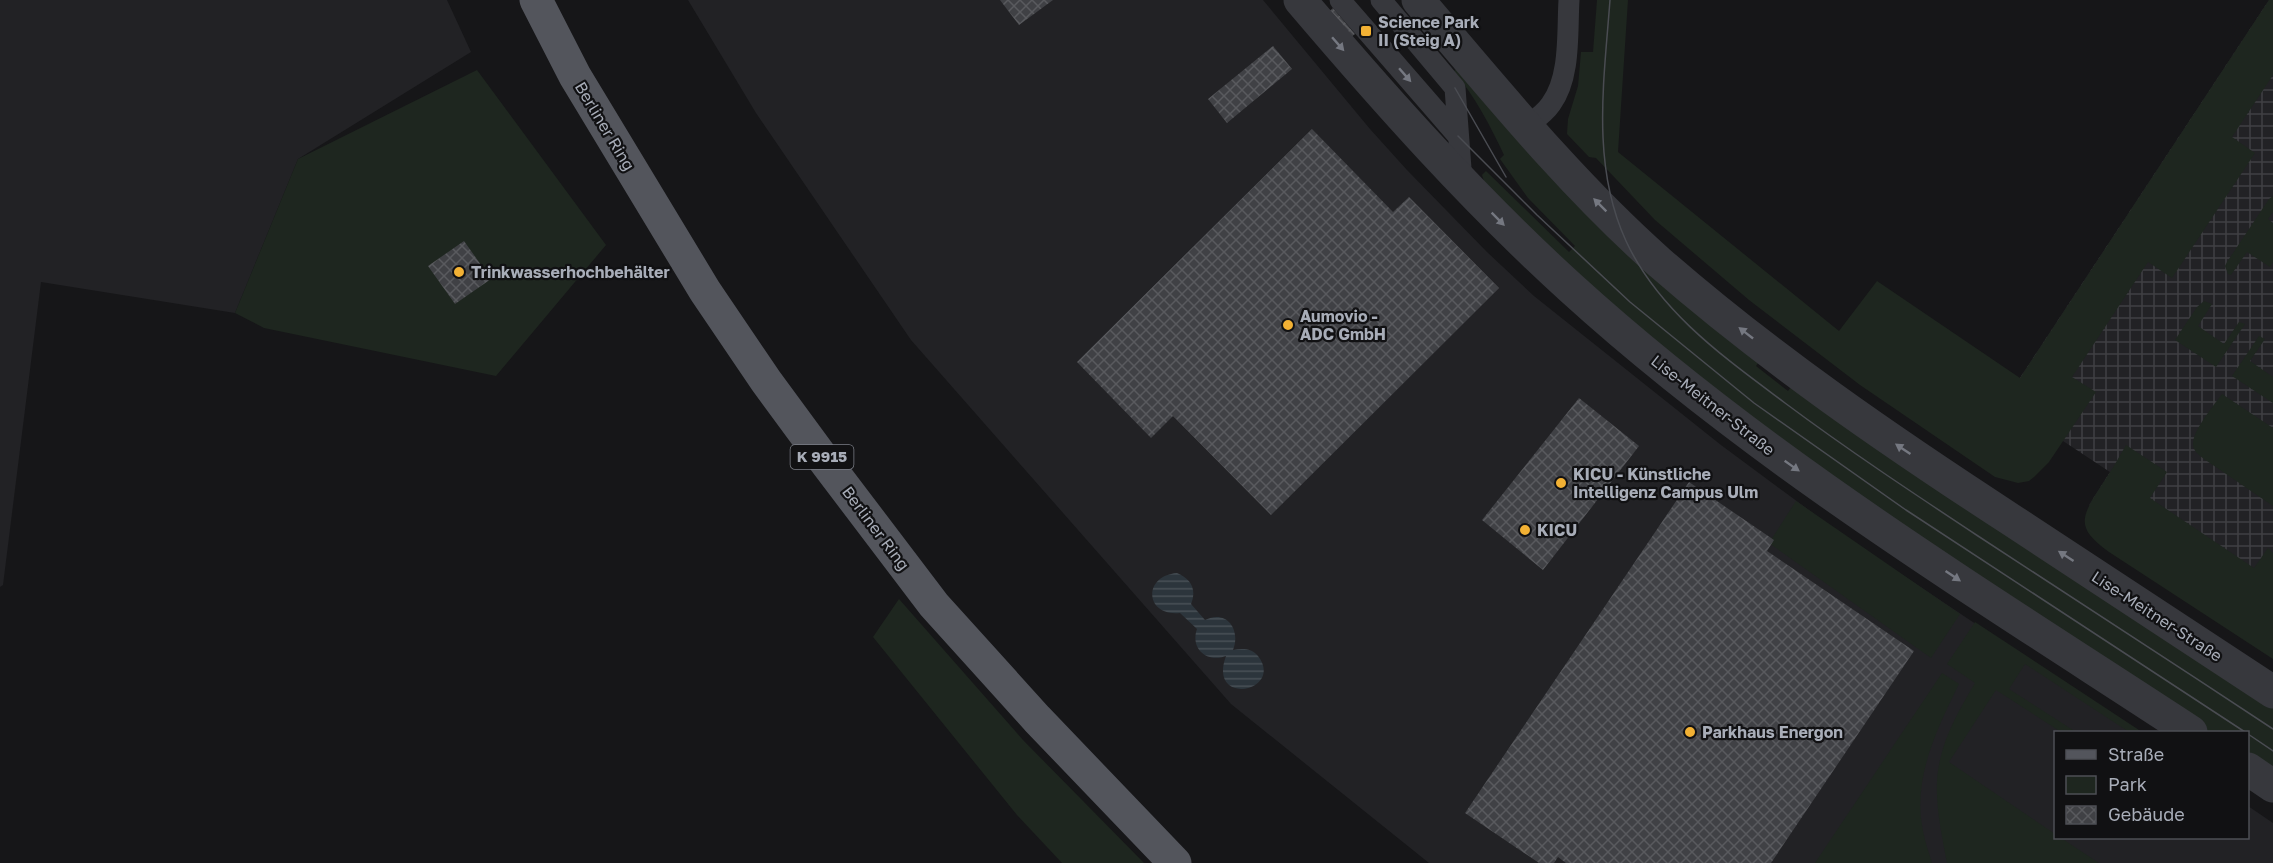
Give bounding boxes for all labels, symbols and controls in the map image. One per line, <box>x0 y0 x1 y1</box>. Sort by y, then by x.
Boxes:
place label: Science Park II (Steig A) <box>1378 12 1480 50</box>
marker: Science Park II (Steig A) <box>1359 24 1373 38</box>
one-way arrow <box>1331 36 1344 51</box>
one-way arrow <box>1398 67 1411 83</box>
street label: Berliner Ring <box>571 78 639 174</box>
one-way arrow <box>1592 198 1607 212</box>
one-way arrow <box>1491 212 1506 226</box>
place label: Trinkwasserhochbehälter <box>471 262 670 282</box>
marker: Trinkwasserhochbehälter <box>452 265 466 279</box>
place label: Aumovio - ADC GmbH <box>1300 306 1386 344</box>
marker: Aumovio - ADC GmbH <box>1281 318 1295 332</box>
one-way arrow <box>1739 327 1754 339</box>
street label: Lise-Meitner-Straße <box>1647 350 1779 460</box>
one-way arrow <box>1895 444 1911 455</box>
road number: K 9915 <box>790 445 854 469</box>
one-way arrow <box>1783 460 1799 472</box>
place label: KICU - Künstliche Intelligenz Campus Ulm <box>1573 464 1758 502</box>
marker: KICU - Künstliche Intelligenz Campus Ulm <box>1554 476 1568 490</box>
street label: Berliner Ring <box>838 482 914 574</box>
place label: KICU <box>1537 520 1577 540</box>
marker: KICU <box>1518 523 1532 537</box>
one-way arrow <box>2058 551 2074 562</box>
street label: Lise-Meitner-Straße <box>2088 566 2226 666</box>
one-way arrow <box>1944 570 1960 582</box>
place label: Parkhaus Energon <box>1702 722 1843 742</box>
marker: Parkhaus Energon <box>1683 725 1697 739</box>
legend <box>2054 731 2249 839</box>
text: Straße <box>2108 743 2164 765</box>
text: Park <box>2108 773 2147 795</box>
text: Gebäude <box>2108 803 2185 825</box>

